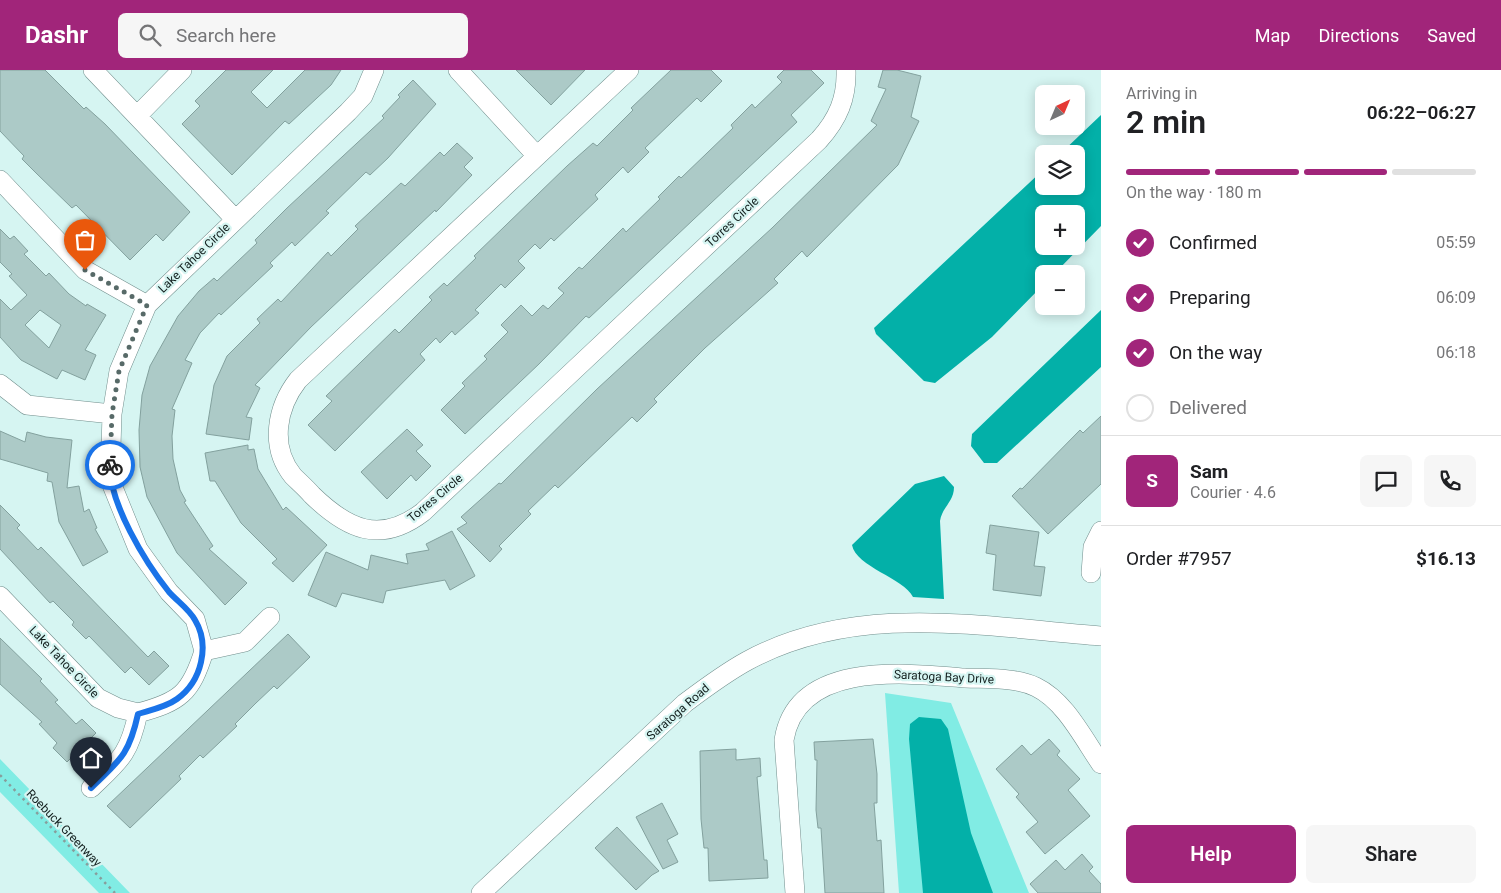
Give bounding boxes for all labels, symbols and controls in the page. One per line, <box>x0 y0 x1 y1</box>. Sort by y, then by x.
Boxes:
search box <box>118 13 468 58</box>
text: Dashr <box>25 21 88 49</box>
icon: search <box>136 21 164 49</box>
text: Search here <box>176 24 276 47</box>
text: Map <box>1255 25 1290 46</box>
text: Directions <box>1318 25 1399 46</box>
text: Saved <box>1427 25 1476 46</box>
text: Arriving in <box>1126 84 1197 103</box>
north arrow <box>1035 85 1085 135</box>
map controls <box>1035 85 1085 315</box>
text: 06:22–06:27 <box>1367 101 1476 124</box>
text: 2 min <box>1126 103 1206 141</box>
button: layers <box>1035 145 1085 195</box>
text: On the way · 180 m <box>1126 183 1262 202</box>
street label: Torres Circle <box>703 194 761 250</box>
button: + <box>1035 205 1085 255</box>
pin <box>64 219 106 270</box>
street label: Lake Tahoe Circle <box>155 220 233 296</box>
icon: bag <box>71 226 99 254</box>
icon: check <box>1126 229 1154 257</box>
text: Confirmed <box>1169 231 1257 254</box>
text: 05:59 <box>1436 233 1476 252</box>
button: − <box>1035 265 1085 315</box>
icon: check <box>1126 284 1154 312</box>
text: Preparing <box>1169 286 1251 309</box>
text: 06:09 <box>1436 288 1476 307</box>
icon: check <box>1126 339 1154 367</box>
text: On the way <box>1169 341 1262 364</box>
text: 06:18 <box>1436 343 1476 362</box>
text: Delivered <box>1169 396 1247 419</box>
courier <box>85 440 135 490</box>
icon: bike <box>96 451 124 479</box>
button: chat <box>1360 455 1412 507</box>
button: phone <box>1424 455 1476 507</box>
text: Sam <box>1190 460 1228 483</box>
text: S <box>1146 469 1158 492</box>
street label: Torres Circle <box>405 471 465 525</box>
text: Courier · 4.6 <box>1190 483 1276 502</box>
text: Order #7957 <box>1126 547 1232 570</box>
text: $16.13 <box>1416 547 1476 570</box>
street label: Lake Tahoe Circle <box>26 623 102 701</box>
street label: Saratoga Bay Drive <box>893 667 995 687</box>
street label: Saratoga Road <box>644 681 712 743</box>
pin <box>70 737 112 788</box>
icon: home <box>77 744 105 772</box>
street label: Roebuck Greenway <box>24 786 105 870</box>
button: Help <box>1126 825 1296 883</box>
button: Share <box>1306 825 1476 883</box>

